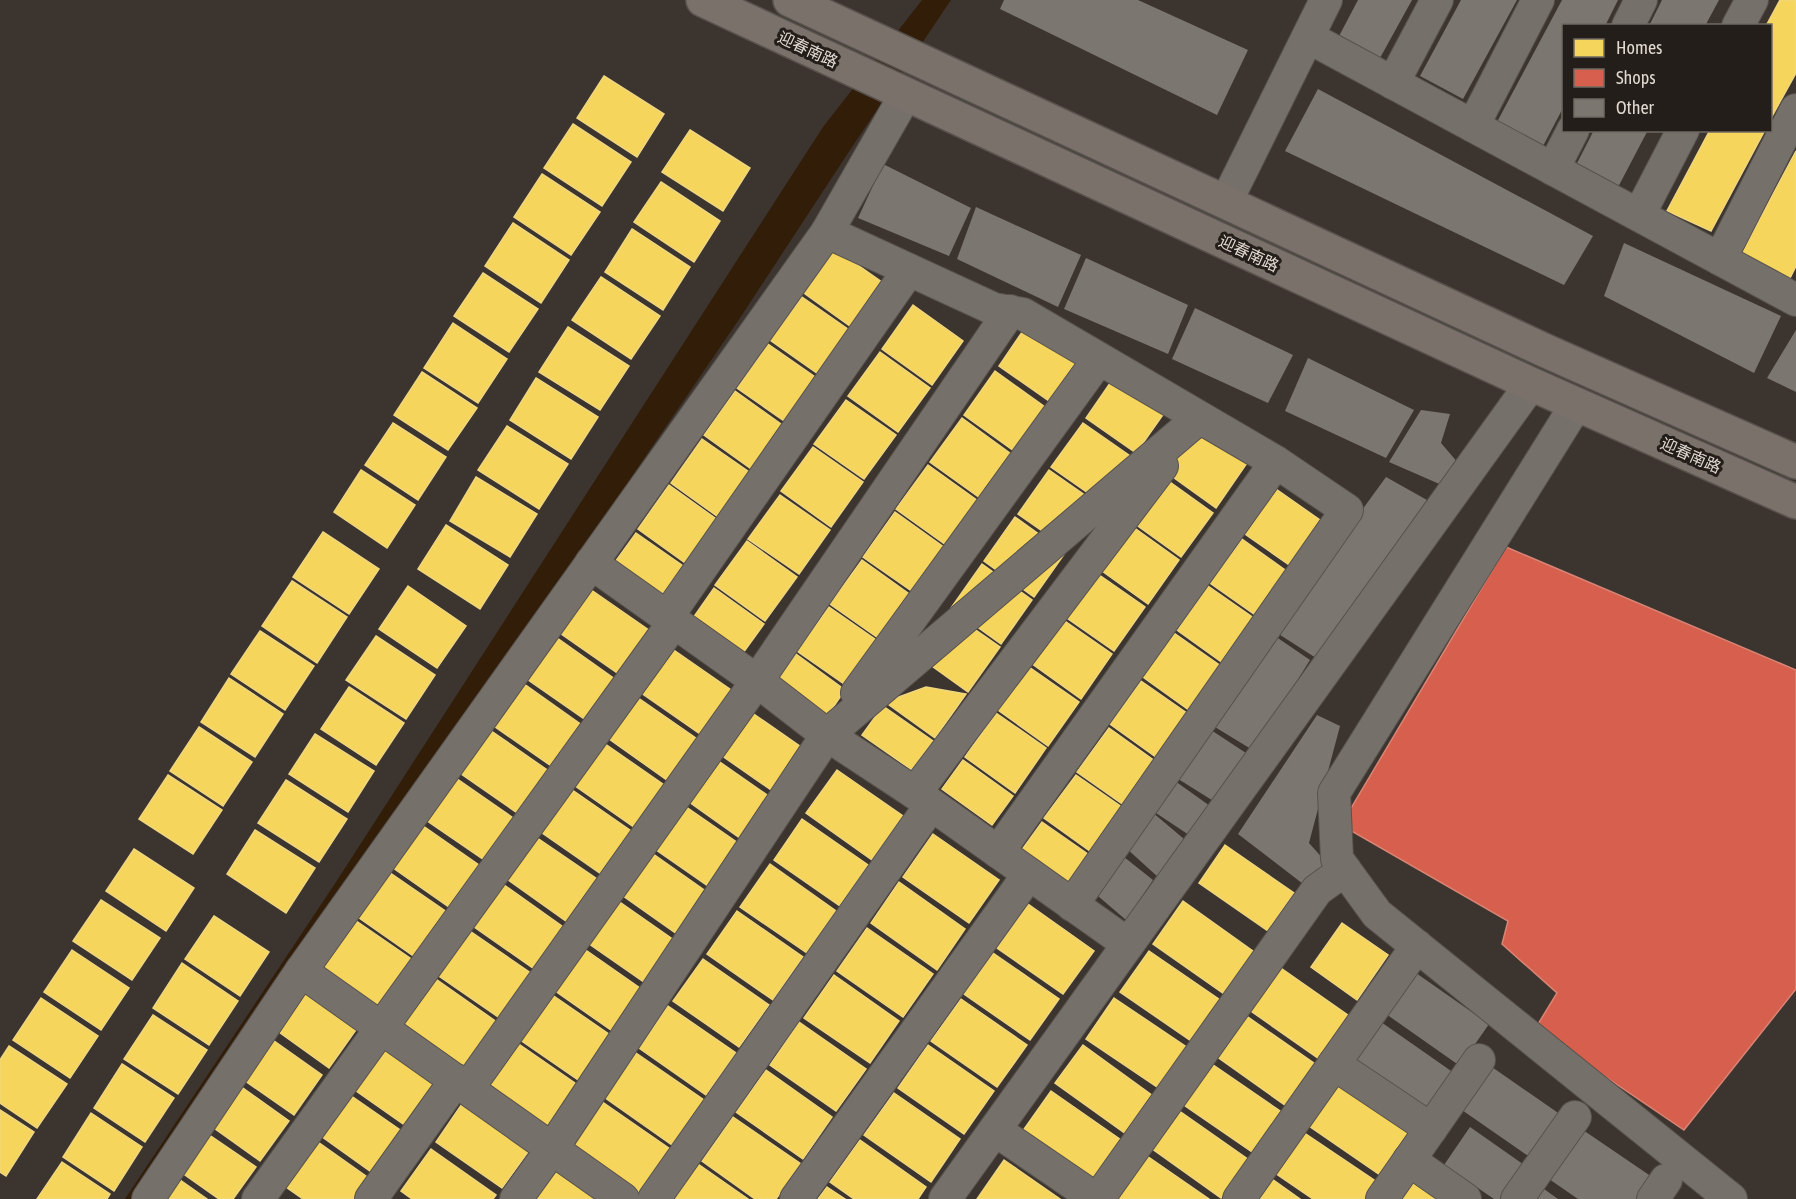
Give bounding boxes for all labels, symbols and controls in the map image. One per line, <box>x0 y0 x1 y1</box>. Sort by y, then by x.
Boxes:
legend <box>1562 24 1772 132</box>
street label: 迎春南路 <box>775 27 841 71</box>
text: Homes <box>1616 37 1662 58</box>
text: Shops <box>1616 67 1656 88</box>
text: Other <box>1616 97 1655 118</box>
street label: 迎春南路 <box>1216 231 1282 275</box>
street label: 迎春南路 <box>1658 434 1724 476</box>

